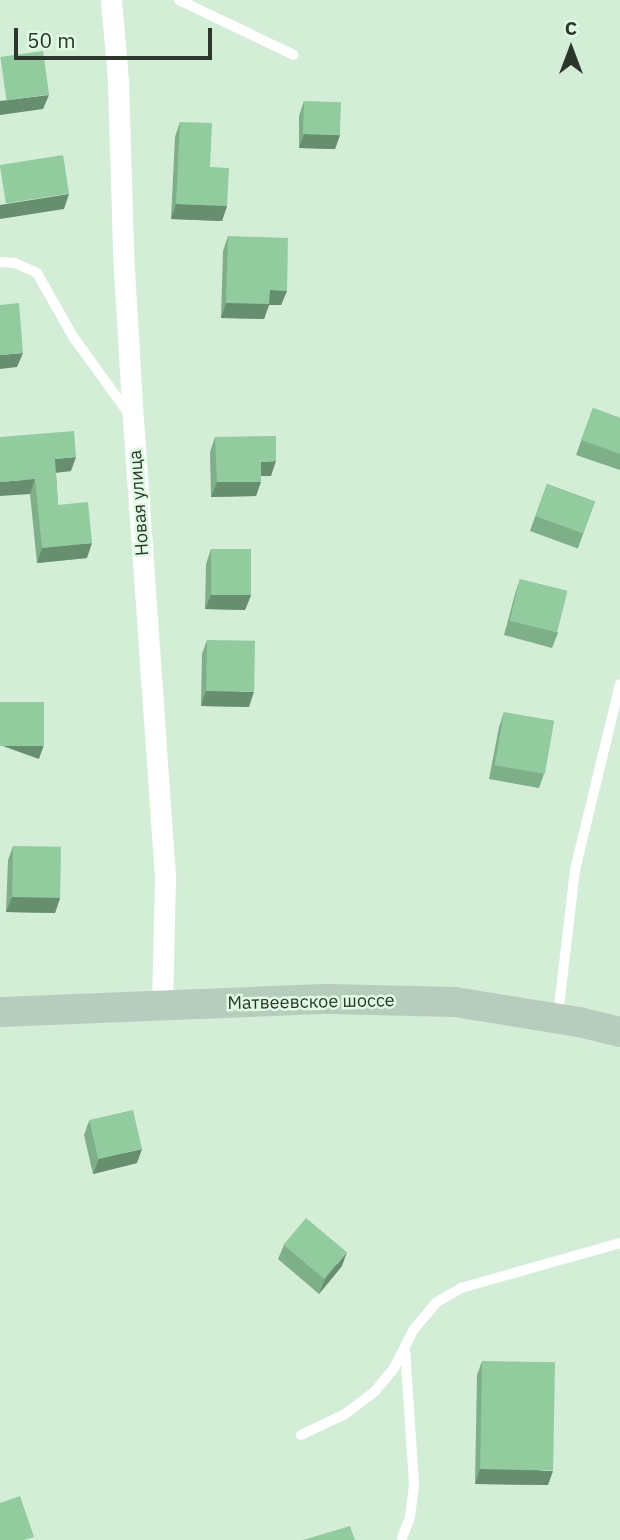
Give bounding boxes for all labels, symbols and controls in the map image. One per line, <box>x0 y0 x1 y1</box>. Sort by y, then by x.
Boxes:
scale bar <box>18 14 215 58</box>
north arrow <box>536 14 606 84</box>
text: С <box>565 16 577 40</box>
text: 50 m <box>27 26 76 54</box>
street label: Новая улица <box>125 449 153 557</box>
street label: Матвеевское шоссе <box>227 990 395 1014</box>

